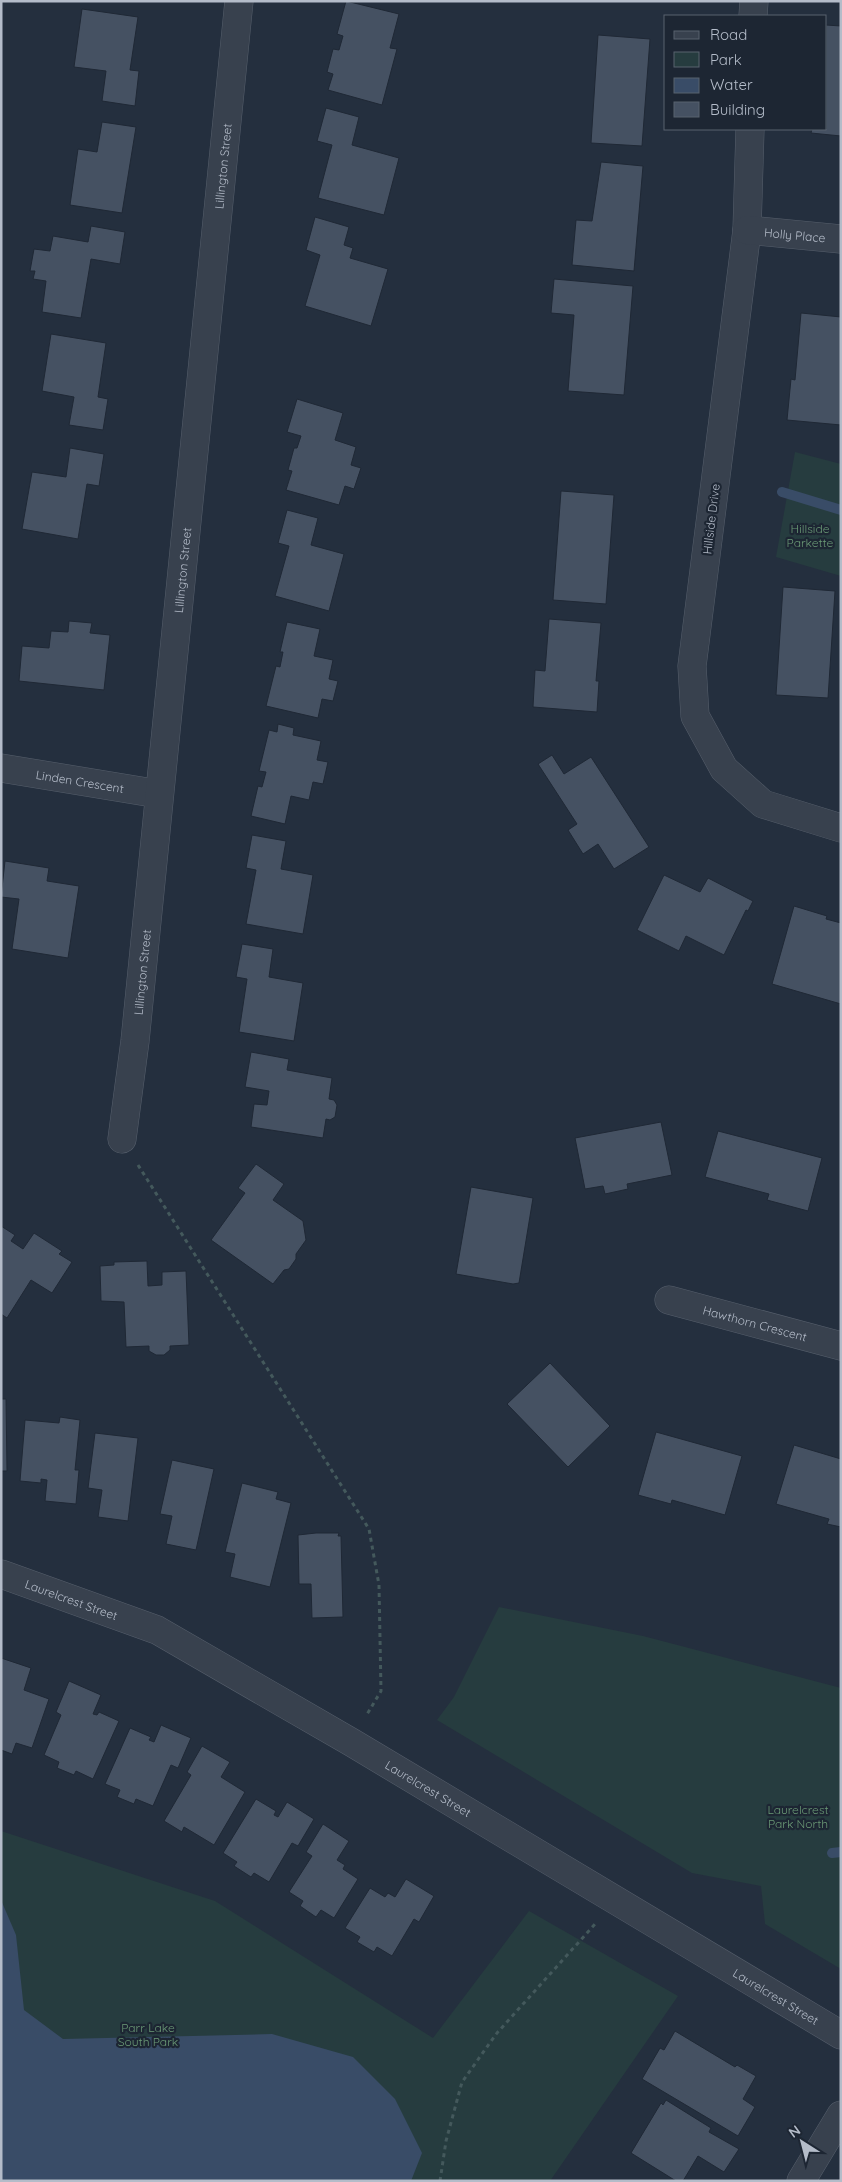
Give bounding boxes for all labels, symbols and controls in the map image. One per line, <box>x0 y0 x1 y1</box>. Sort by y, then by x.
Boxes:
legend <box>664 15 827 130</box>
text: Road <box>710 25 747 44</box>
text: Park <box>710 50 742 69</box>
text: Water <box>710 75 753 94</box>
text: Building <box>710 100 765 119</box>
street label: Lillington Street <box>211 123 234 210</box>
street label: Holly Place <box>763 224 826 245</box>
street label: Hillside Drive <box>699 483 723 555</box>
park label: Hillside Parkette <box>787 521 834 550</box>
street label: Lillington Street <box>170 527 194 614</box>
street label: Linden Crescent <box>35 766 125 796</box>
street label: Lillington Street <box>130 929 154 1016</box>
street label: Hawthorn Crescent <box>701 1302 809 1344</box>
street label: Laurelcrest Street <box>23 1576 120 1623</box>
street label: Laurelcrest Street <box>383 1757 474 1820</box>
park label: Laurelcrest Park North <box>767 1802 829 1831</box>
street label: Laurelcrest Street <box>730 1965 822 2028</box>
park label: Parr Lake South Park <box>118 2020 178 2049</box>
north arrow <box>777 2117 827 2167</box>
text: N <box>785 2121 804 2142</box>

